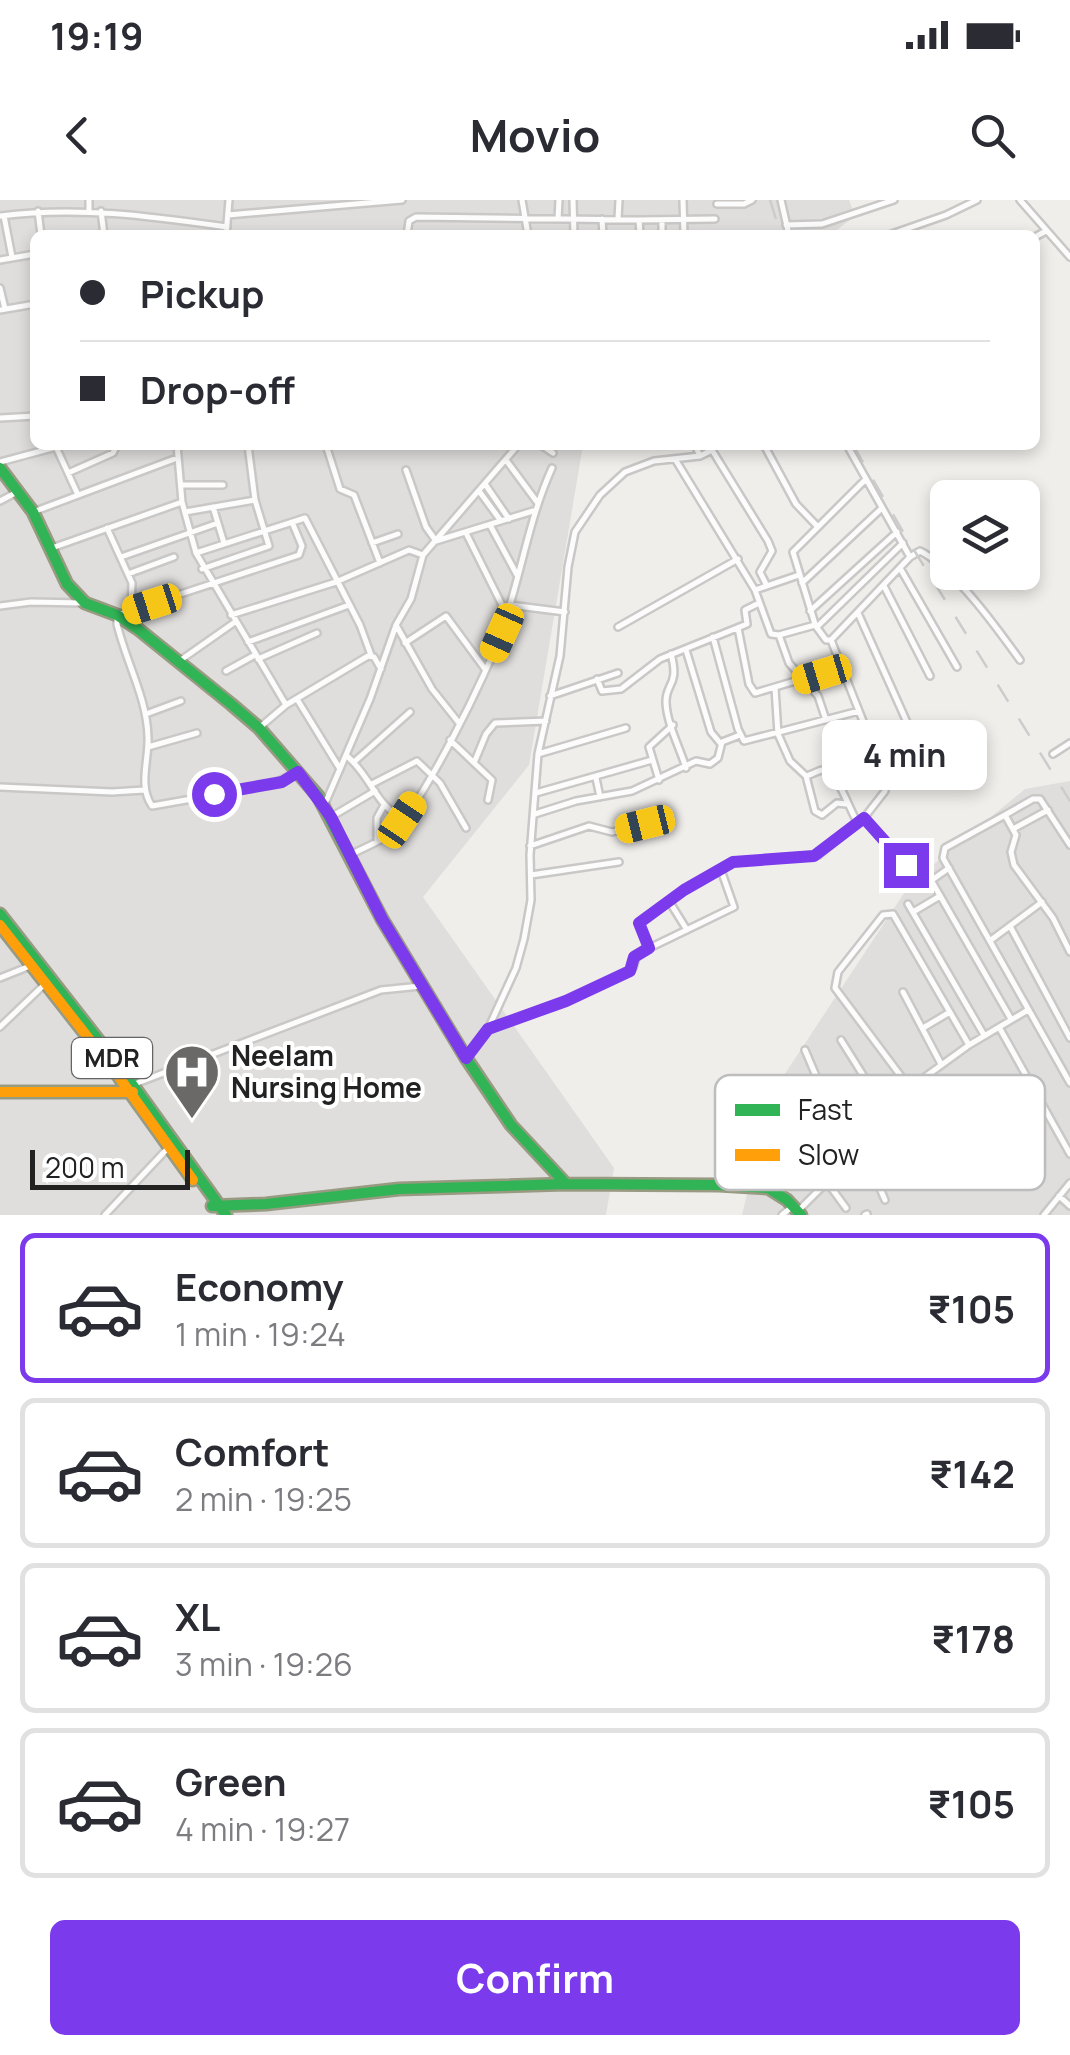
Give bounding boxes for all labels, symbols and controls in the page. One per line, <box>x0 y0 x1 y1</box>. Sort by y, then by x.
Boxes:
text: 19:19 <box>50 9 144 61</box>
text: Movio <box>470 104 600 166</box>
icon: back <box>50 108 105 163</box>
icon: search <box>965 108 1020 163</box>
text: Pickup <box>140 267 264 319</box>
text: Drop-off <box>140 363 295 415</box>
map controls <box>930 480 1040 590</box>
button: layers <box>930 480 1040 590</box>
car <box>119 580 185 628</box>
car <box>476 599 528 667</box>
car <box>789 651 855 697</box>
callout: 4 min <box>824 720 988 790</box>
text: 4 min <box>863 733 946 777</box>
route start <box>192 772 237 817</box>
car <box>373 787 431 853</box>
car <box>612 802 678 846</box>
route end <box>884 843 929 888</box>
place label: Neelam Nursing Home <box>231 1036 422 1106</box>
road number: MDR <box>72 1038 152 1078</box>
hospital icon: Neelam Nursing Home <box>162 1042 222 1121</box>
legend <box>715 1075 1045 1190</box>
text: Fast <box>798 1090 853 1128</box>
text: Slow <box>798 1135 859 1173</box>
scale bar <box>30 1145 190 1190</box>
text: 200 m <box>45 1148 124 1186</box>
text: Economy <box>175 1260 344 1312</box>
icon: car <box>55 1263 145 1353</box>
text: ₹105 <box>928 1282 1015 1334</box>
text: 1 min · 19:24 <box>175 1312 346 1356</box>
text: Comfort <box>175 1425 329 1477</box>
icon: car <box>55 1428 145 1518</box>
text: ₹142 <box>929 1447 1015 1499</box>
text: 2 min · 19:25 <box>175 1477 352 1521</box>
text: XL <box>175 1590 220 1642</box>
icon: car <box>55 1593 145 1683</box>
text: ₹178 <box>931 1612 1015 1664</box>
text: 3 min · 19:26 <box>175 1642 353 1686</box>
text: Green <box>175 1755 287 1807</box>
icon: car <box>55 1758 145 1848</box>
text: ₹105 <box>928 1777 1015 1829</box>
text: 4 min · 19:27 <box>175 1807 350 1851</box>
button: Confirm <box>50 1920 1020 2035</box>

